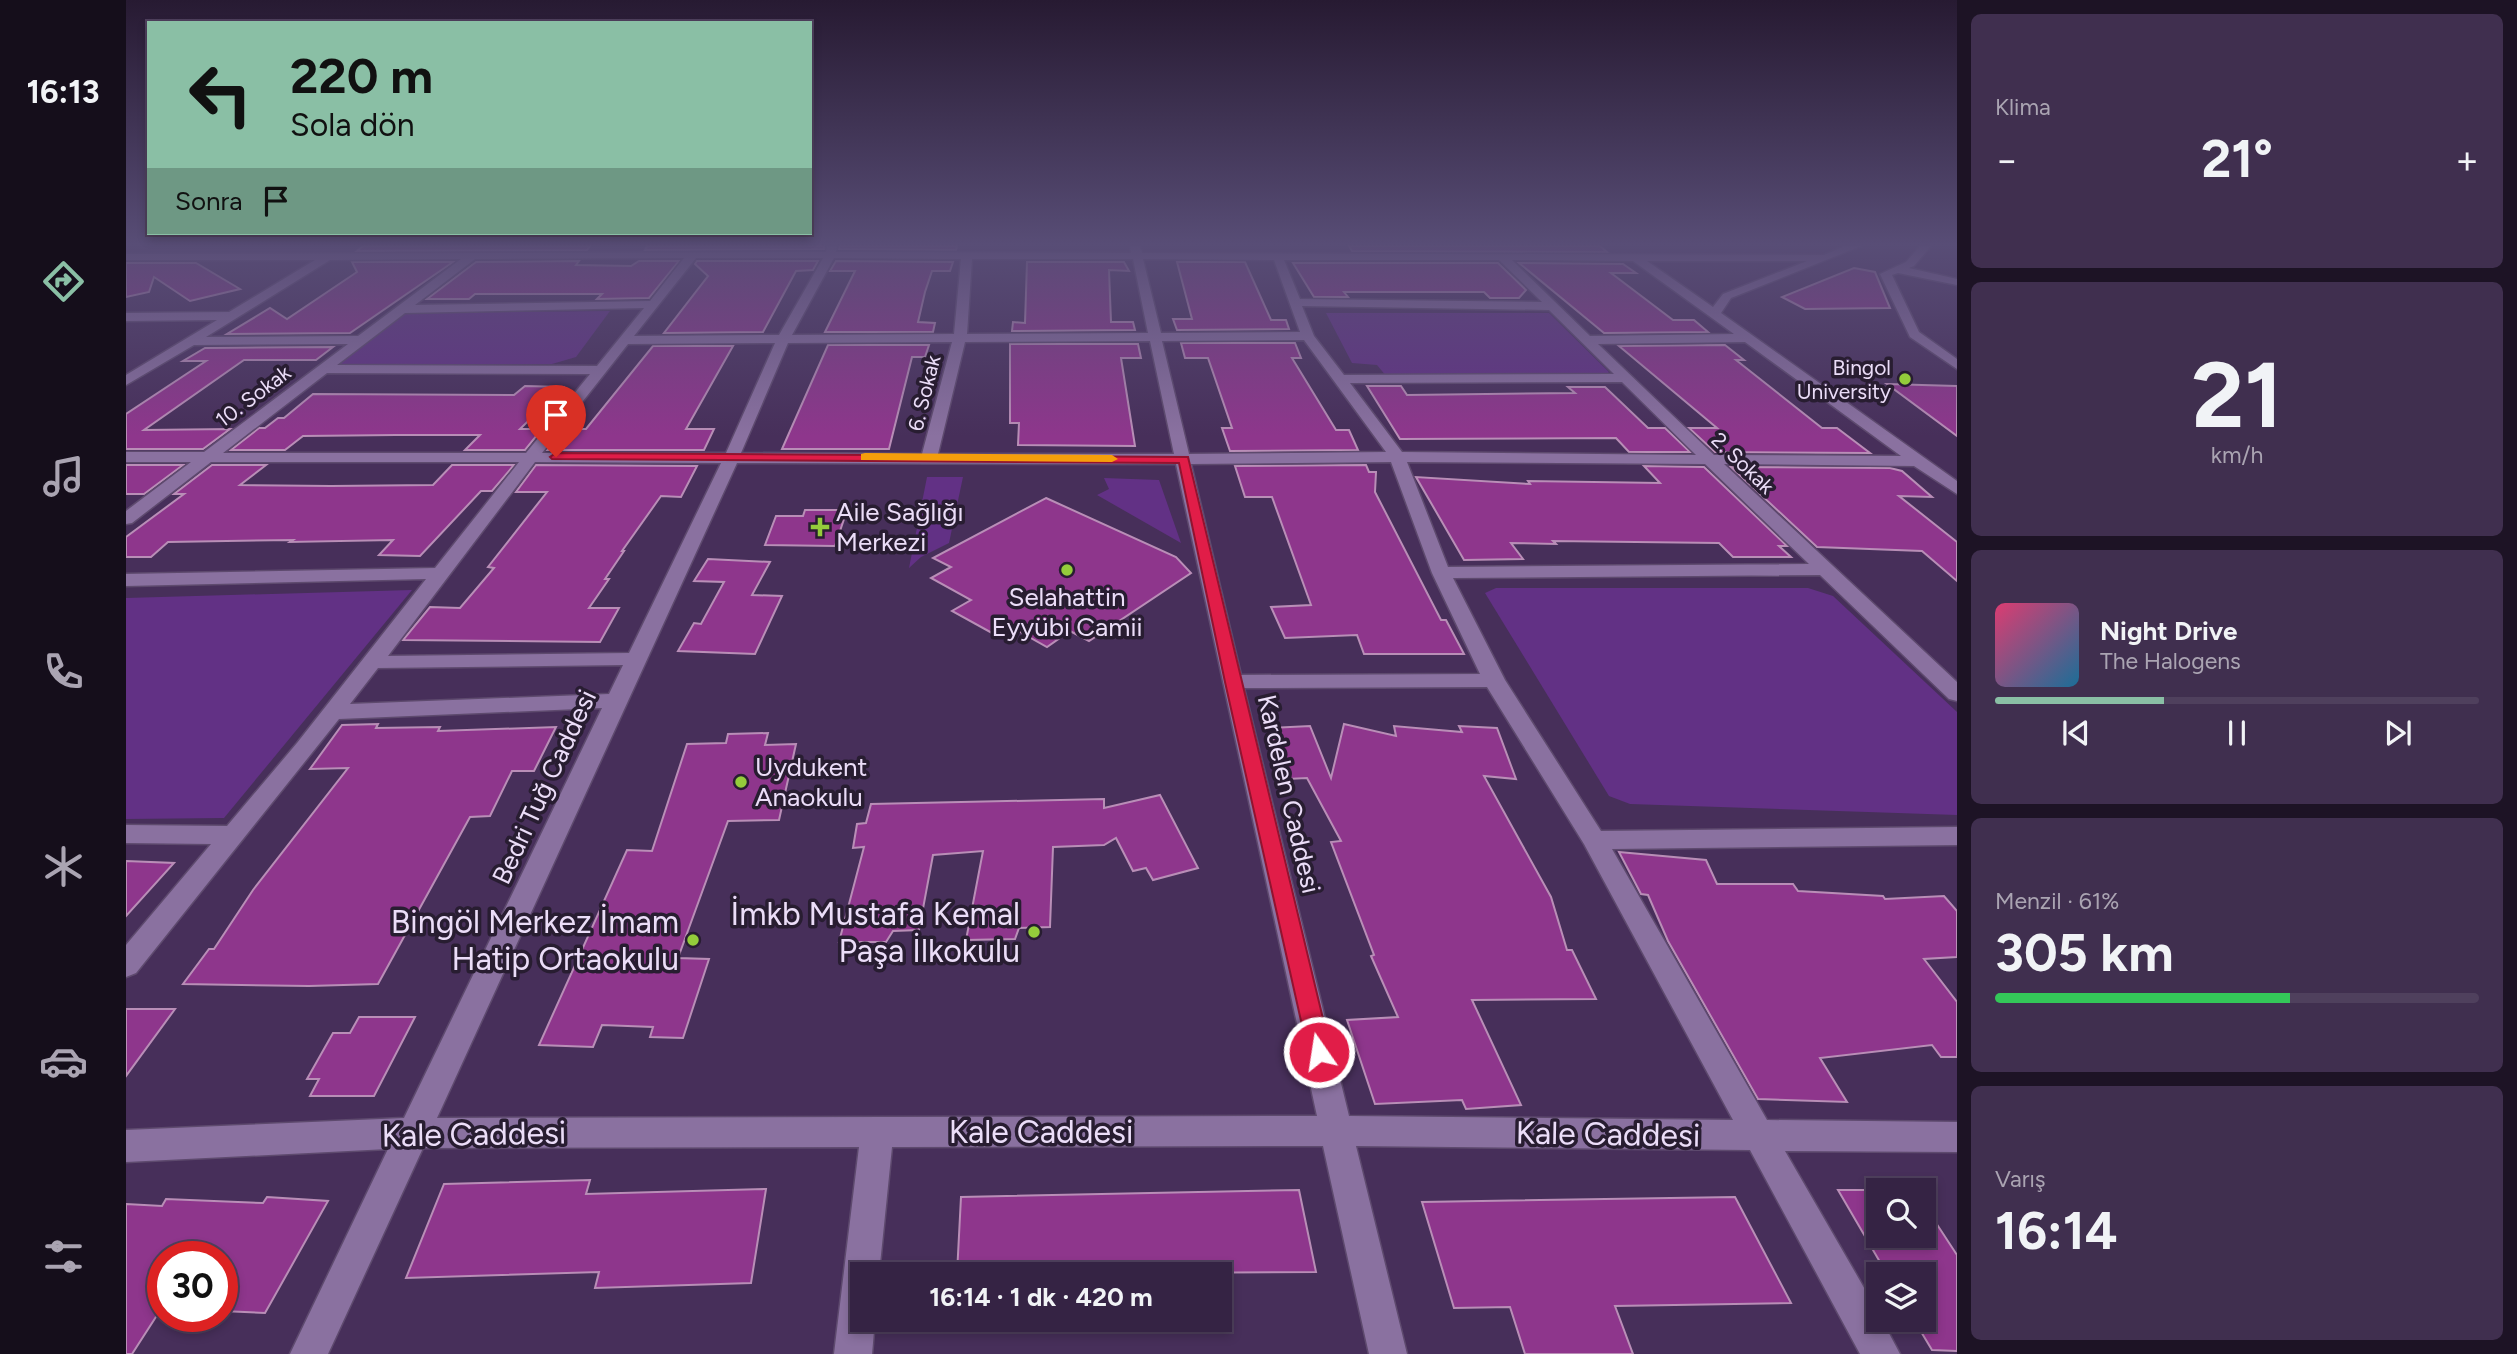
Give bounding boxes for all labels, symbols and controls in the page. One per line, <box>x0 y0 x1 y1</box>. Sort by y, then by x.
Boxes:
text: 220 m <box>290 46 433 105</box>
icon: left <box>175 49 266 140</box>
text: 16:13 <box>27 73 100 111</box>
text: Klima <box>1995 93 2051 121</box>
text: Sola dön <box>290 106 415 144</box>
text: 21° <box>2201 128 2273 190</box>
text: − <box>1995 137 2019 183</box>
text: + <box>2455 137 2479 183</box>
icon: arrive <box>257 182 295 220</box>
text: Sonra <box>175 185 243 217</box>
icon: directions <box>39 257 88 306</box>
text: 21 <box>2191 341 2283 450</box>
street label: 6. Sokak <box>903 352 946 434</box>
place label: Bingol University <box>1797 355 1891 404</box>
street label: 10. Sokak <box>210 359 296 432</box>
marker: Bingol University <box>1897 371 1913 387</box>
pin <box>526 385 586 457</box>
icon: arrive <box>537 396 575 434</box>
street label: 2. Sokak <box>1707 427 1780 499</box>
text: km/h <box>2211 441 2263 469</box>
icon: music <box>39 452 88 501</box>
place label: Aile Sağlığı Merkezi <box>836 496 964 558</box>
marker: Aile Sağlığı Merkezi <box>810 517 830 537</box>
marker: Selahattin Eyyübi Camii <box>1059 562 1075 578</box>
place label: Selahattin Eyyübi Camii <box>991 581 1143 643</box>
text: Night Drive <box>2100 615 2237 647</box>
icon: phone <box>39 647 88 696</box>
text: The Halogens <box>2100 647 2241 675</box>
street label: Bedri Tuğ Caddesi <box>485 685 603 889</box>
street label: Kardelen Caddesi <box>1251 692 1327 896</box>
icon: previous <box>2057 714 2095 752</box>
icon: pause <box>2218 714 2256 752</box>
icon: next <box>2379 714 2417 752</box>
place label: Uydukent Anaokulu <box>755 751 868 813</box>
marker: Uydukent Anaokulu <box>733 774 749 790</box>
icon: climate <box>39 842 88 891</box>
text: Menzil · 61% <box>1995 887 2119 915</box>
place label: İmkb Mustafa Kemal Paşa İlkokulu <box>731 895 1020 970</box>
place label: Bingöl Merkez İmam Hatip Ortaokulu <box>391 903 679 978</box>
text: 305 km <box>1995 922 2174 984</box>
marker: İmkb Mustafa Kemal Paşa İlkokulu <box>1026 924 1042 940</box>
marker: Bingöl Merkez İmam Hatip Ortaokulu <box>685 932 701 948</box>
position arrow <box>1282 1015 1356 1089</box>
icon: car <box>39 1037 88 1086</box>
street label: Kale Caddesi <box>381 1113 567 1155</box>
street label: Kale Caddesi <box>949 1113 1133 1151</box>
street label: Kale Caddesi <box>1515 1113 1701 1155</box>
text: Varış <box>1995 1165 2046 1193</box>
map controls <box>1866 1178 1936 1332</box>
button: search <box>1866 1178 1936 1248</box>
text: 16:14 <box>1995 1200 2118 1262</box>
icon: filters <box>39 1232 88 1281</box>
speed limit sign: 30 <box>147 1241 238 1332</box>
button: layers <box>1866 1262 1936 1332</box>
text: 16:14 · 1 dk · 420 m <box>929 1281 1153 1313</box>

